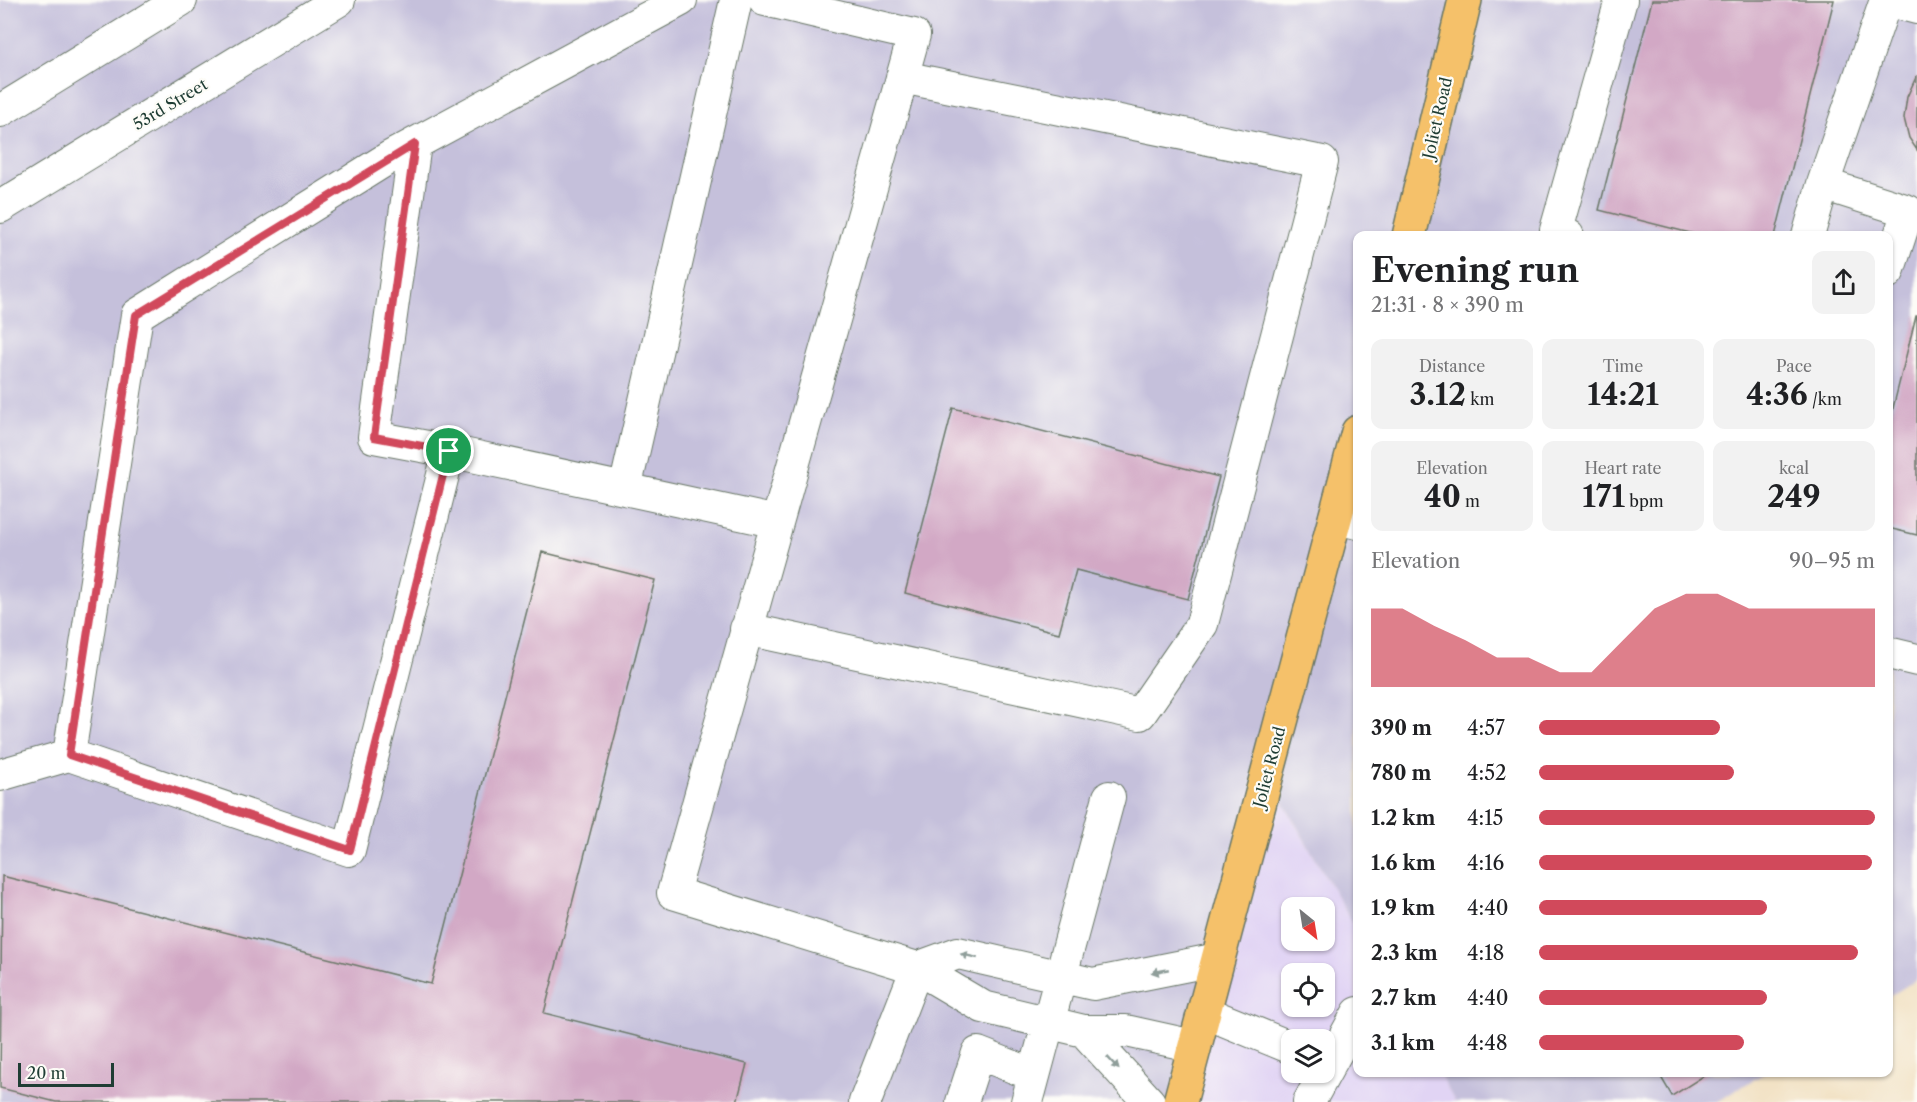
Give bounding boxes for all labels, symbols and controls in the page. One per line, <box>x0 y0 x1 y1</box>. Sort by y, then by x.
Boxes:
street label: 53rd Street <box>129 74 211 134</box>
street label: Joliet Road <box>1417 75 1456 164</box>
text: Evening run <box>1371 250 1579 291</box>
button: share <box>1812 251 1875 314</box>
text: 21:31 · 8 × 390 m <box>1371 293 1524 317</box>
text: Distance <box>1419 356 1485 376</box>
text: Time <box>1603 356 1643 376</box>
text: Pace <box>1776 356 1812 376</box>
text: 3.12 <box>1410 376 1466 413</box>
text: 14:21 <box>1587 376 1659 413</box>
text: 4:36 <box>1746 376 1808 413</box>
text: km <box>1466 389 1494 409</box>
text: /km <box>1808 389 1842 409</box>
pin <box>423 425 474 476</box>
icon: arrive <box>432 434 465 467</box>
text: Elevation <box>1416 458 1488 478</box>
text: Heart rate <box>1584 458 1662 478</box>
text: kcal <box>1779 458 1809 478</box>
text: 40 <box>1424 478 1461 515</box>
text: 171 <box>1582 478 1625 515</box>
text: 249 <box>1767 478 1821 515</box>
text: m <box>1461 491 1480 511</box>
text: bpm <box>1625 491 1664 511</box>
text: Elevation <box>1371 549 1460 573</box>
text: 90–95 m <box>1789 549 1875 573</box>
text: 390 m <box>1371 716 1432 740</box>
text: 4:57 <box>1467 716 1505 740</box>
street label: Joliet Road <box>1248 724 1290 813</box>
text: 780 m <box>1371 761 1431 785</box>
text: 4:52 <box>1467 761 1507 785</box>
text: 1.2 km <box>1371 806 1435 830</box>
text: 4:15 <box>1467 806 1503 830</box>
text: 1.6 km <box>1371 851 1436 875</box>
text: 4:16 <box>1467 851 1504 875</box>
text: 1.9 km <box>1371 896 1435 920</box>
text: 4:40 <box>1467 896 1508 920</box>
north arrow <box>1281 897 1335 951</box>
map controls <box>1281 897 1335 1083</box>
text: 2.3 km <box>1371 941 1438 965</box>
text: 4:18 <box>1467 941 1504 965</box>
one-way arrow <box>960 950 979 960</box>
button: locate <box>1281 963 1335 1017</box>
one-way arrow <box>1150 967 1169 976</box>
text: 2.7 km <box>1371 986 1437 1010</box>
text: 4:40 <box>1467 986 1508 1010</box>
button: layers <box>1281 1029 1335 1083</box>
text: 3.1 km <box>1371 1031 1435 1055</box>
text: 4:48 <box>1467 1031 1508 1055</box>
one-way arrow <box>1106 1056 1120 1070</box>
scale bar <box>18 1060 114 1088</box>
text: 20 m <box>27 1063 66 1083</box>

